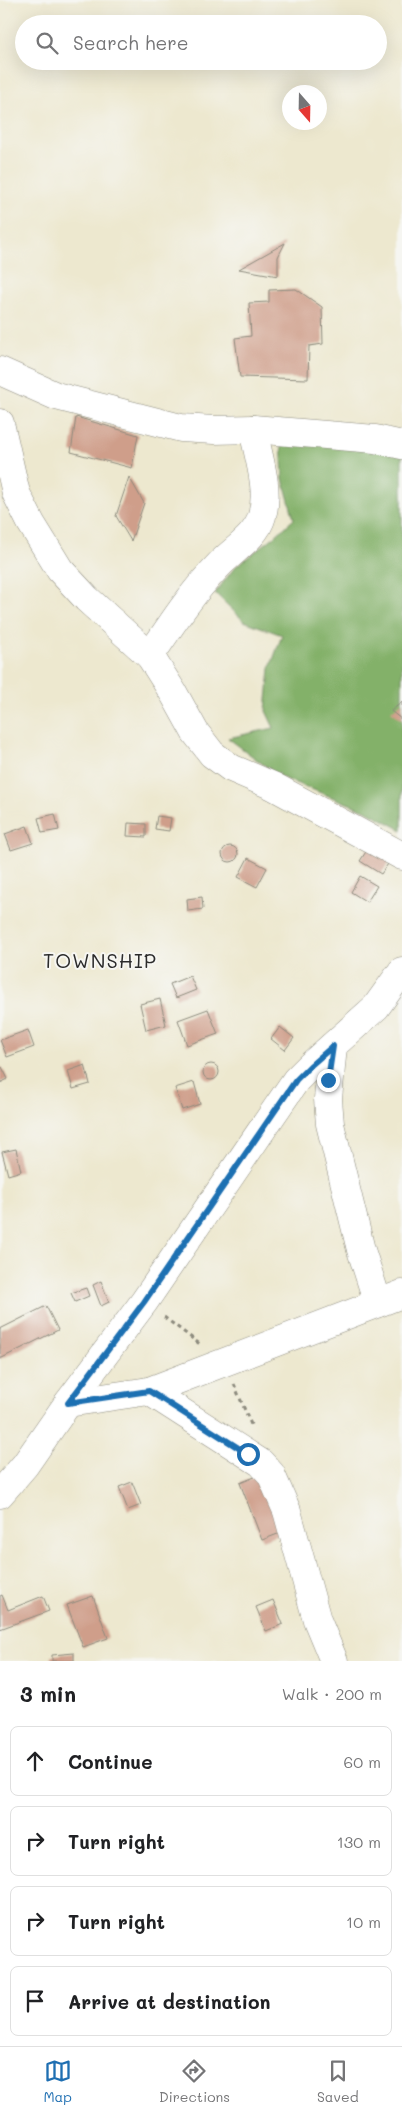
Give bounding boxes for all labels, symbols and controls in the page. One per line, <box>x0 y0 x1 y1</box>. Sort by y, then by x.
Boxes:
search box <box>15 15 387 70</box>
icon: search <box>33 29 61 57</box>
text: Search here <box>73 30 189 55</box>
north arrow <box>282 85 327 130</box>
district label: TOWNSHIP <box>43 947 157 973</box>
route end <box>317 1069 340 1092</box>
route start <box>237 1443 260 1466</box>
text: 3 min <box>20 1680 76 1707</box>
text: Walk · 200 m <box>282 1683 382 1704</box>
icon: ahead <box>21 1747 49 1775</box>
text: Continue <box>68 1749 153 1774</box>
text: 60 m <box>344 1751 381 1772</box>
icon: right <box>21 1827 49 1855</box>
text: Turn right <box>68 1829 165 1854</box>
text: 130 m <box>337 1831 381 1852</box>
icon: right <box>21 1907 49 1935</box>
text: Turn right <box>68 1909 165 1934</box>
text: 10 m <box>346 1911 381 1932</box>
icon: arrive <box>21 1987 49 2015</box>
text: Arrive at destination <box>68 1989 271 2014</box>
tab: Map <box>43 2057 72 2106</box>
tab: Directions <box>159 2057 230 2106</box>
tab: Saved <box>317 2057 359 2106</box>

